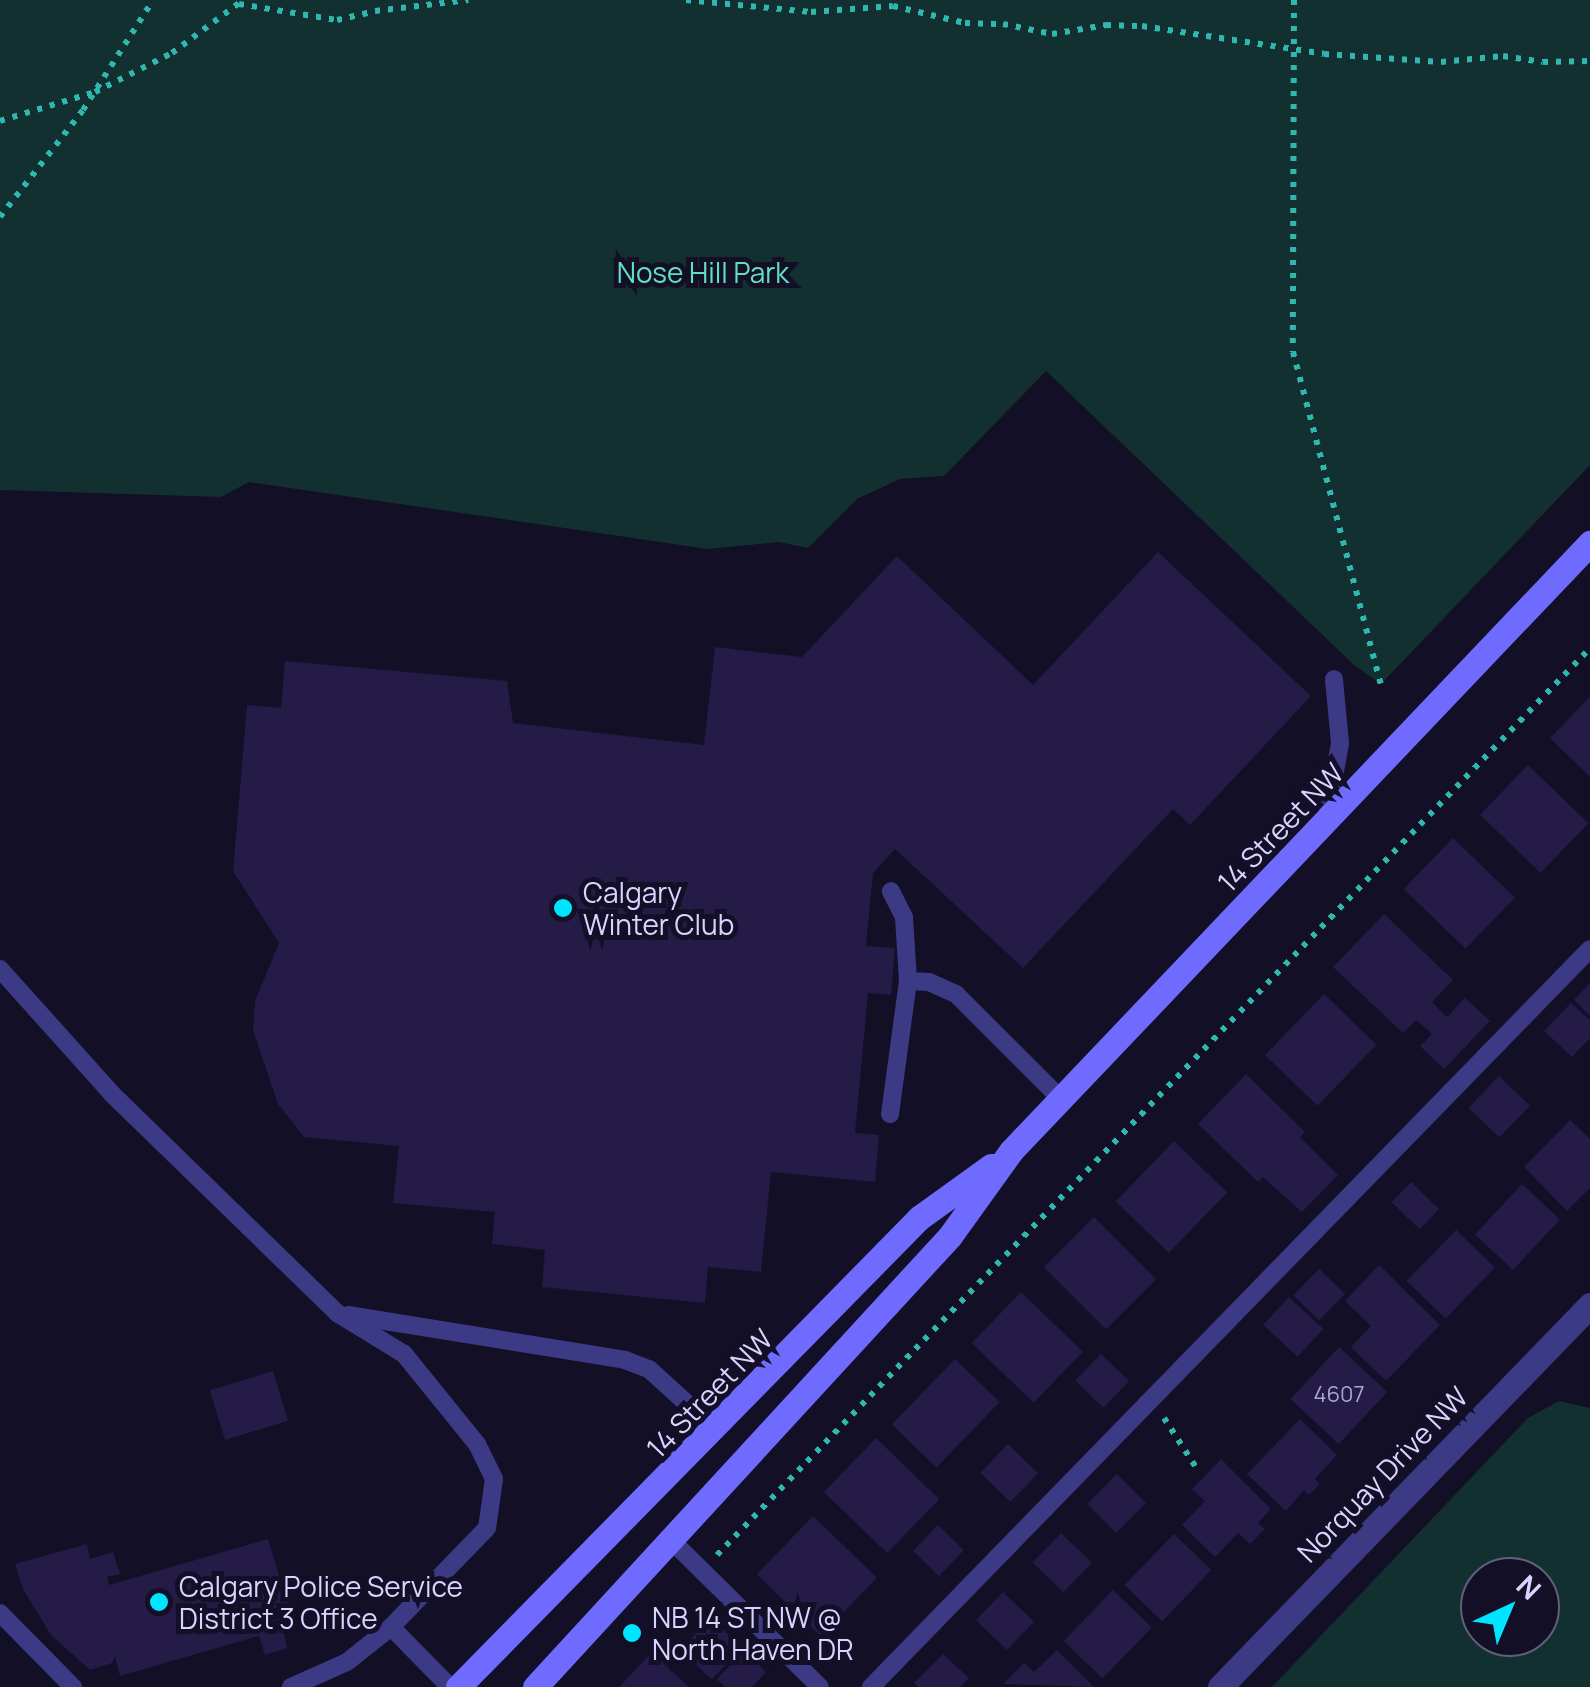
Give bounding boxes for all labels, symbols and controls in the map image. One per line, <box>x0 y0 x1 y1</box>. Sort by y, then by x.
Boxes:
park label: Nose Hill Park <box>617 255 789 289</box>
street label: 14 Street NW <box>1210 756 1350 898</box>
place label: Calgary Winter Club <box>583 875 734 941</box>
marker: Calgary Winter Club <box>552 897 574 919</box>
street label: 14 Street NW <box>639 1322 779 1464</box>
street label: Norquay Drive NW <box>1290 1379 1474 1569</box>
house number: 4607 <box>1313 1382 1365 1408</box>
north arrow <box>1460 1557 1560 1657</box>
text: N <box>1509 1566 1550 1608</box>
place label: Calgary Police Service District 3 Office <box>179 1569 463 1635</box>
marker: Calgary Police Service District 3 Office <box>148 1591 170 1613</box>
place label: NB 14 ST NW @ North Haven DR <box>652 1600 854 1666</box>
marker: NB 14 ST NW @ North Haven DR <box>621 1622 643 1644</box>

